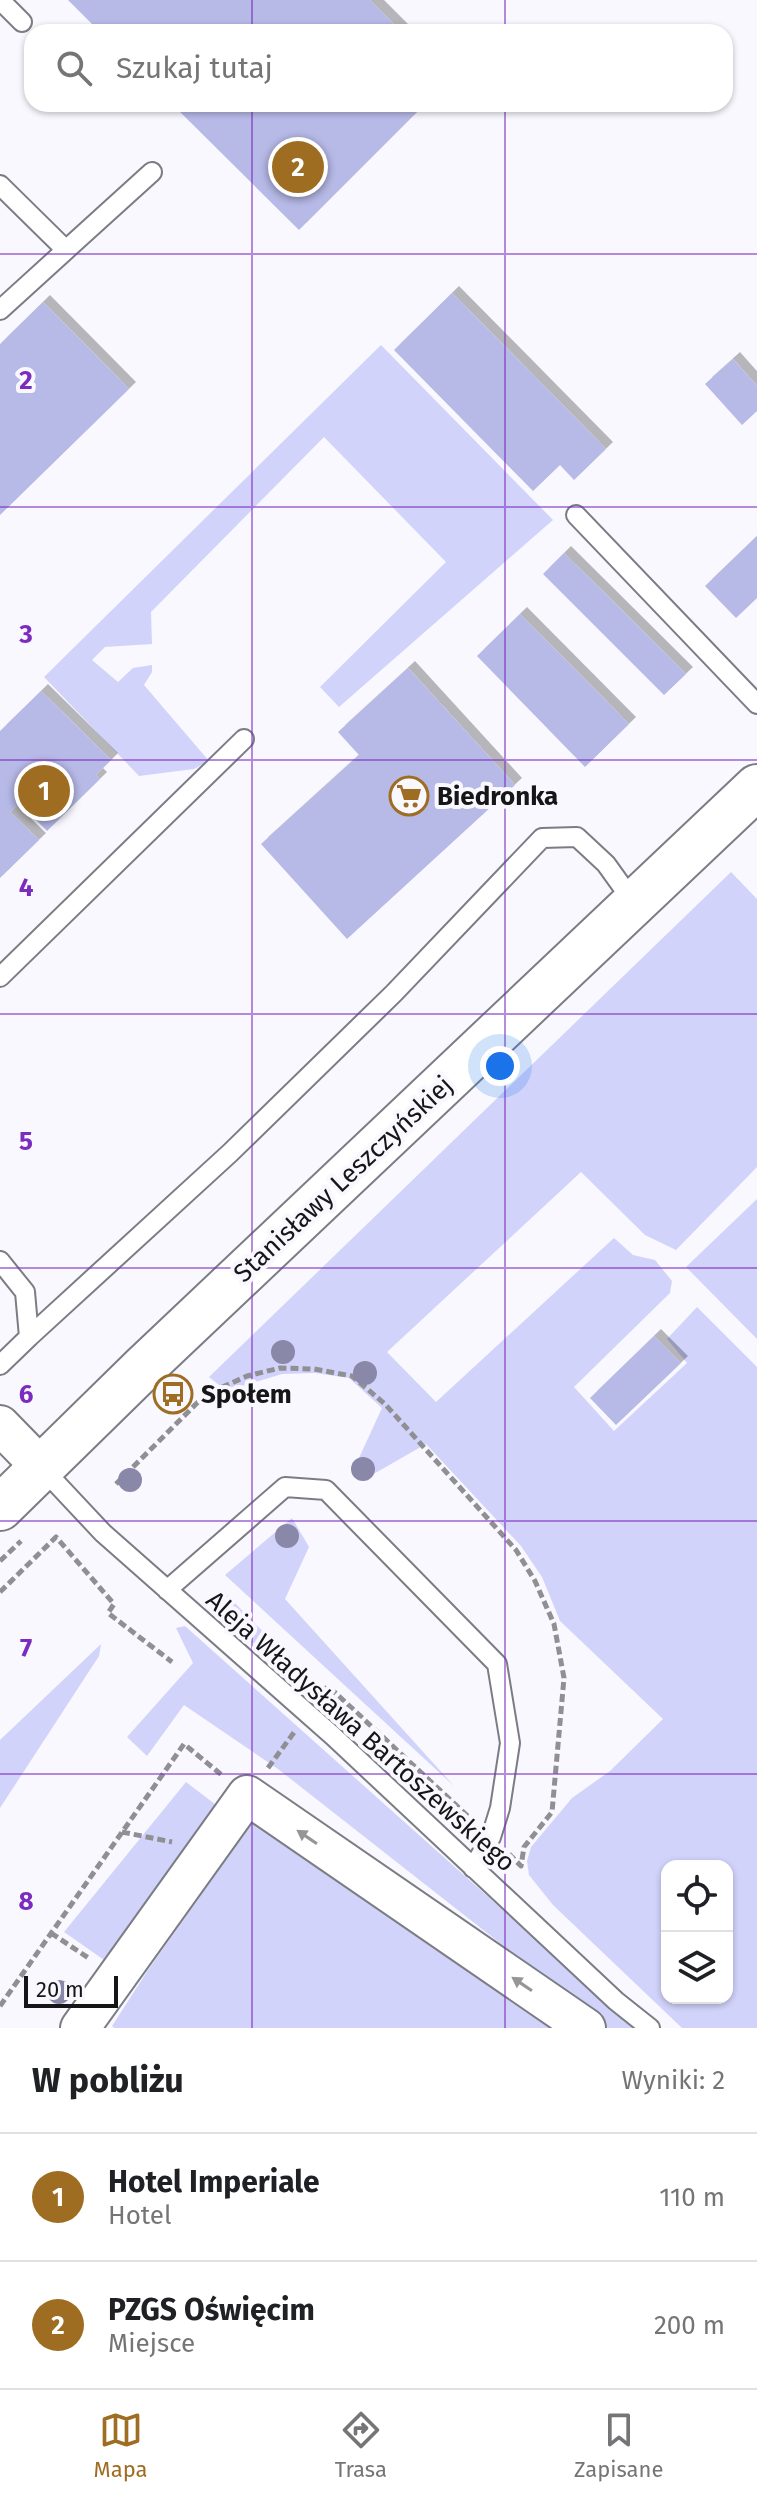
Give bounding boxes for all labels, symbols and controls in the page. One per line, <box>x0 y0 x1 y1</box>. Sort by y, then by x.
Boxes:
search box <box>24 24 733 112</box>
icon: search <box>52 46 96 90</box>
text: Szukaj tutaj <box>116 50 273 86</box>
pin: 2 <box>272 137 324 197</box>
text: 2 <box>19 365 33 396</box>
text: 3 <box>18 619 33 650</box>
pin: 1 <box>18 761 70 821</box>
supermarket icon: Biedronka <box>388 775 430 817</box>
place label: Biedronka <box>437 781 558 812</box>
text: 4 <box>19 872 34 903</box>
your location <box>480 1046 520 1086</box>
street label: Stanisławy Leszczyńskiej <box>227 1070 459 1289</box>
text: 5 <box>19 1126 33 1157</box>
bus stop icon: Społem <box>152 1373 194 1415</box>
text: 6 <box>19 1379 34 1410</box>
place label: Społem <box>201 1379 292 1410</box>
street label: Aleja Władysława Bartoszewskiego <box>200 1584 522 1878</box>
text: 7 <box>20 1633 32 1664</box>
one-way arrow <box>297 1830 318 1845</box>
map controls <box>661 1860 733 2004</box>
button: locate <box>661 1860 733 1932</box>
text: 8 <box>18 1886 34 1917</box>
button: layers <box>661 1932 733 2004</box>
scale bar <box>24 1972 118 2008</box>
text: 20 m <box>36 1976 84 2003</box>
one-way arrow <box>511 1977 532 1992</box>
text: W pobliżu <box>32 2060 184 2101</box>
text: Wyniki: 2 <box>622 2065 725 2096</box>
text: Hotel Imperiale <box>108 2164 320 2200</box>
text: 1 <box>52 2182 64 2213</box>
text: 110 m <box>659 2182 725 2213</box>
text: Hotel <box>108 2200 172 2231</box>
text: PZGS Oświęcim <box>108 2292 315 2328</box>
text: 2 <box>51 2310 65 2341</box>
text: 200 m <box>654 2310 725 2341</box>
text: Miejsce <box>108 2328 195 2359</box>
tab: Mapa <box>94 2408 148 2483</box>
tab: Trasa <box>335 2408 387 2483</box>
tab: Zapisane <box>574 2408 663 2483</box>

